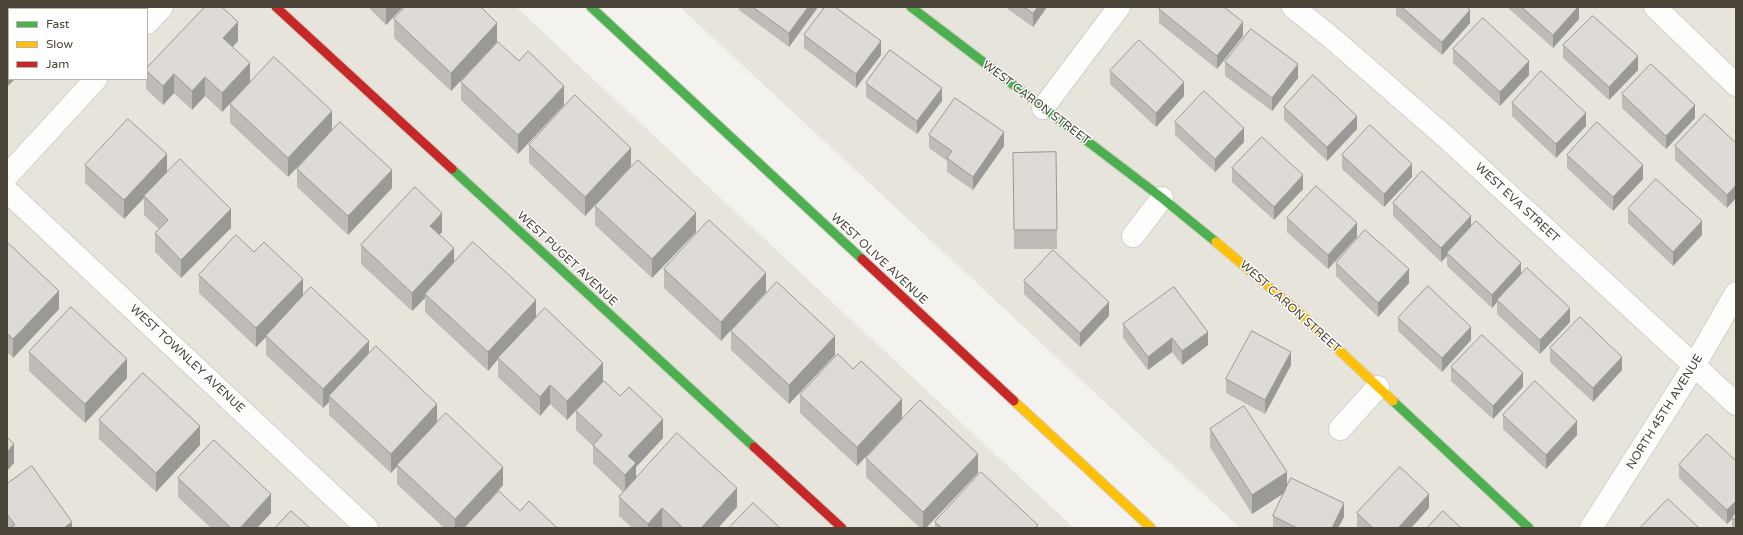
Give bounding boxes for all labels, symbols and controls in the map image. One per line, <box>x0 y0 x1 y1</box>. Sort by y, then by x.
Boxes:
legend <box>8 8 148 80</box>
text: Fast <box>46 17 69 31</box>
text: Slow <box>46 37 73 51</box>
text: Jam <box>46 57 69 71</box>
street label: WEST CARON STREET <box>979 58 1093 148</box>
street label: WEST EVA STREET <box>1472 160 1562 246</box>
street label: WEST PUGET AVENUE <box>514 209 620 309</box>
street label: WEST OLIVE AVENUE <box>828 210 930 308</box>
street label: WEST CARON STREET <box>1237 258 1343 356</box>
street label: WEST TOWNLEY AVENUE <box>127 302 247 416</box>
street label: NORTH 45TH AVENUE <box>1624 352 1706 472</box>

